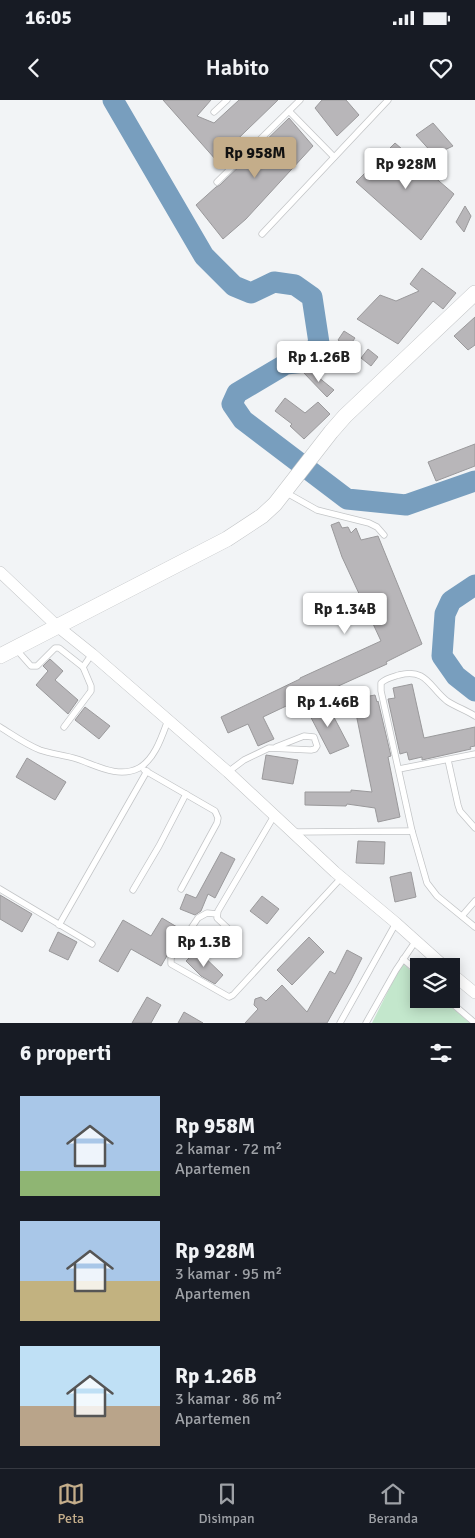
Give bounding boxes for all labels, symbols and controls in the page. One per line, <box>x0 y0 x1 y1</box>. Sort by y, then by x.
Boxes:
text: 16:05 <box>25 6 72 30</box>
icon: back <box>20 54 48 82</box>
text: Habito <box>206 54 269 81</box>
icon: heart <box>427 54 455 82</box>
pin: Rp 958M <box>209 136 301 179</box>
text: Rp 958M <box>224 143 286 163</box>
pin: Rp 928M <box>360 148 452 190</box>
text: Rp 928M <box>375 154 437 174</box>
pin: Rp 1.26B <box>267 340 371 383</box>
text: Rp 1.26B <box>288 347 350 367</box>
pin: Rp 1.34B <box>293 592 397 635</box>
text: Rp 1.34B <box>314 599 376 619</box>
pin: Rp 1.46B <box>276 686 380 728</box>
text: Rp 1.46B <box>297 692 359 712</box>
pin: Rp 1.3B <box>158 926 250 968</box>
text: Rp 1.3B <box>177 932 231 952</box>
map controls <box>410 958 460 1008</box>
button: layers <box>410 958 460 1008</box>
icon: filters <box>427 1039 455 1067</box>
text: 6 properti <box>20 1040 111 1066</box>
text: Rp 958M <box>175 1113 255 1139</box>
icon: home <box>60 1116 120 1176</box>
text: 2 kamar · 72 m² <box>175 1139 282 1159</box>
text: Apartemen <box>175 1159 251 1179</box>
text: Rp 928M <box>175 1238 255 1264</box>
icon: home <box>60 1241 120 1301</box>
text: 3 kamar · 95 m² <box>175 1264 282 1284</box>
text: Apartemen <box>175 1284 251 1304</box>
text: Rp 1.26B <box>175 1363 257 1389</box>
icon: home <box>60 1366 120 1426</box>
text: 3 kamar · 86 m² <box>175 1389 282 1409</box>
text: Apartemen <box>175 1409 251 1429</box>
tab: Peta <box>57 1480 85 1527</box>
tab: Disimpan <box>199 1480 255 1527</box>
tab: Beranda <box>368 1480 418 1527</box>

